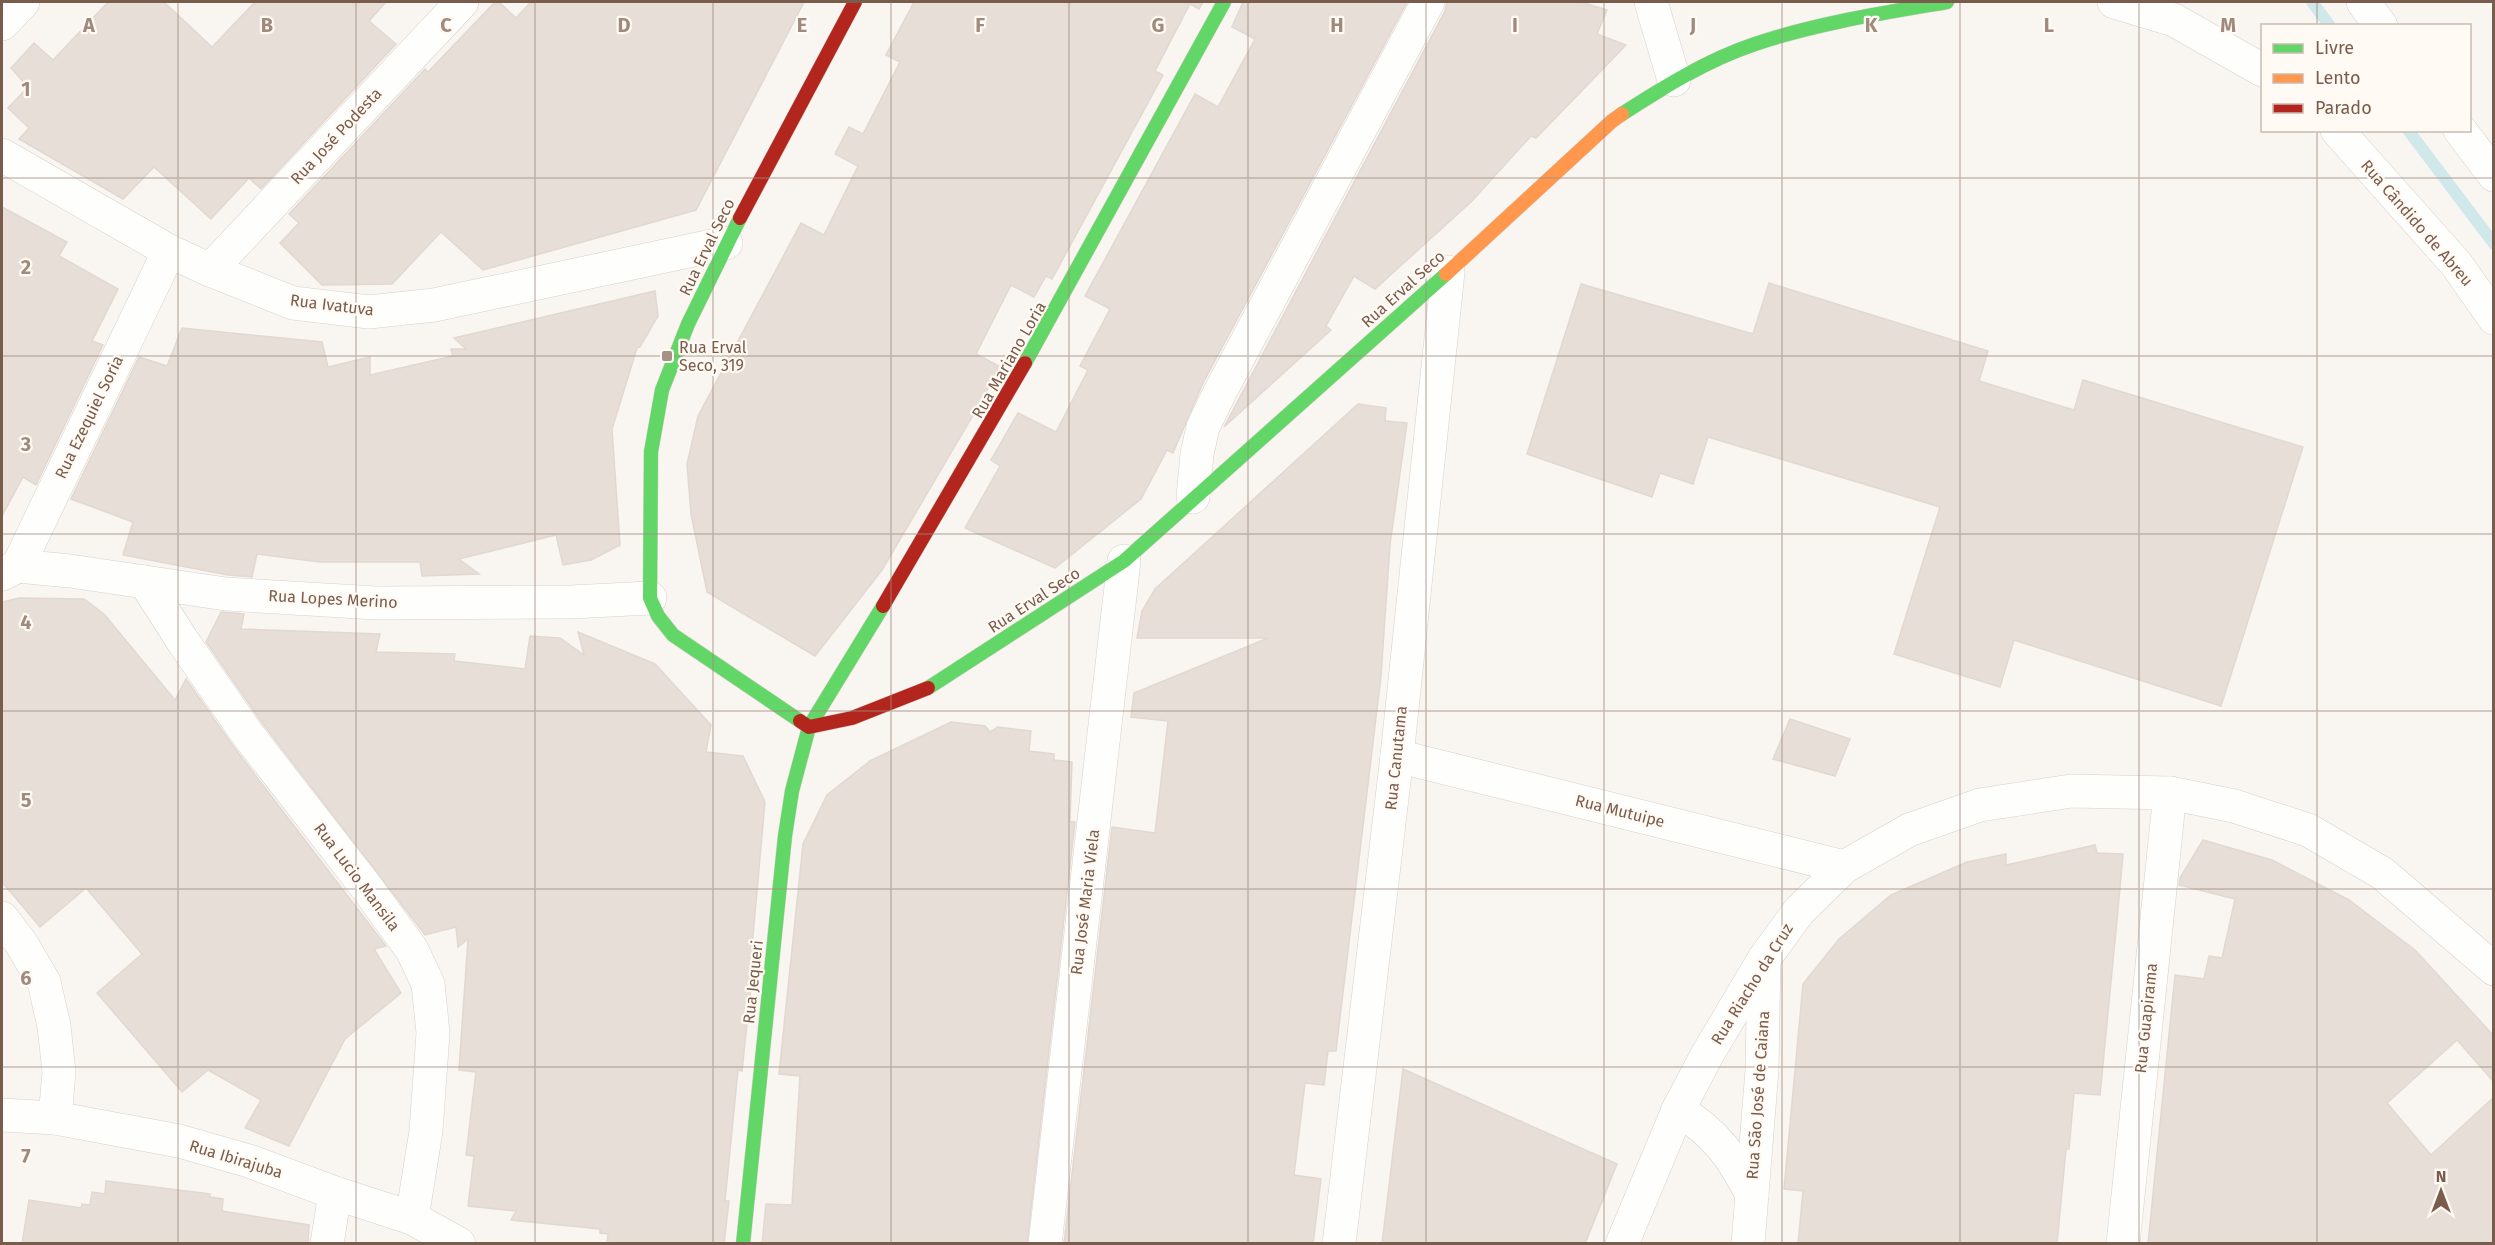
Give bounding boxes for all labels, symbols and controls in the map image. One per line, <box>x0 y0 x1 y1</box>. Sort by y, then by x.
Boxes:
text: A <box>82 13 96 37</box>
text: B <box>261 13 273 37</box>
text: C <box>440 13 452 37</box>
text: D <box>617 13 631 37</box>
text: E <box>797 13 807 37</box>
text: F <box>975 13 985 37</box>
text: G <box>1152 13 1164 37</box>
text: H <box>1330 13 1344 37</box>
text: I <box>1512 13 1518 37</box>
text: J <box>1689 13 1696 37</box>
text: K <box>1865 13 1878 37</box>
text: L <box>2044 13 2054 37</box>
text: M <box>2220 13 2236 37</box>
legend <box>2261 24 2471 132</box>
text: Livre <box>2315 37 2354 59</box>
text: Lento <box>2315 67 2361 89</box>
text: 1 <box>21 77 31 101</box>
street label: Rua José Podesta <box>286 84 386 188</box>
text: Parado <box>2315 97 2372 119</box>
street label: Rua Cândido de Abreu <box>2357 156 2477 290</box>
street label: Rua Erval Seco <box>675 195 739 299</box>
street label: Rua Erval Seco <box>1357 247 1449 331</box>
text: 2 <box>21 255 31 279</box>
street label: Rua Ivatuva <box>289 290 375 320</box>
street label: Rua Mariano Loria <box>968 298 1050 422</box>
place label: Rua Erval Seco, 319 <box>679 338 747 375</box>
marker: Rua Erval Seco, 319 <box>660 349 674 363</box>
street label: Rua Ezequiel Soria <box>51 352 127 482</box>
text: 3 <box>20 432 31 456</box>
street label: Rua Erval Seco <box>984 563 1084 637</box>
street label: Rua Lopes Merino <box>268 586 398 612</box>
text: 4 <box>20 610 32 634</box>
street label: Rua Canutama <box>1381 705 1411 811</box>
text: 5 <box>21 788 32 812</box>
street label: Rua Mutuipe <box>1573 791 1667 831</box>
street label: Rua Lucio Mansila <box>310 819 404 935</box>
street label: Rua José Maria Viela <box>1067 828 1103 976</box>
street label: Rua Riacho da Cruz <box>1707 920 1797 1048</box>
street label: Rua Jequeri <box>739 939 767 1025</box>
street label: Rua Guapirama <box>2131 962 2161 1074</box>
text: 6 <box>20 966 32 990</box>
street label: Rua São José de Caiana <box>1743 1010 1773 1180</box>
street label: Rua Ibirajuba <box>187 1136 285 1182</box>
text: 7 <box>21 1144 31 1168</box>
north arrow <box>2411 1161 2471 1221</box>
text: N <box>2436 1167 2446 1186</box>

